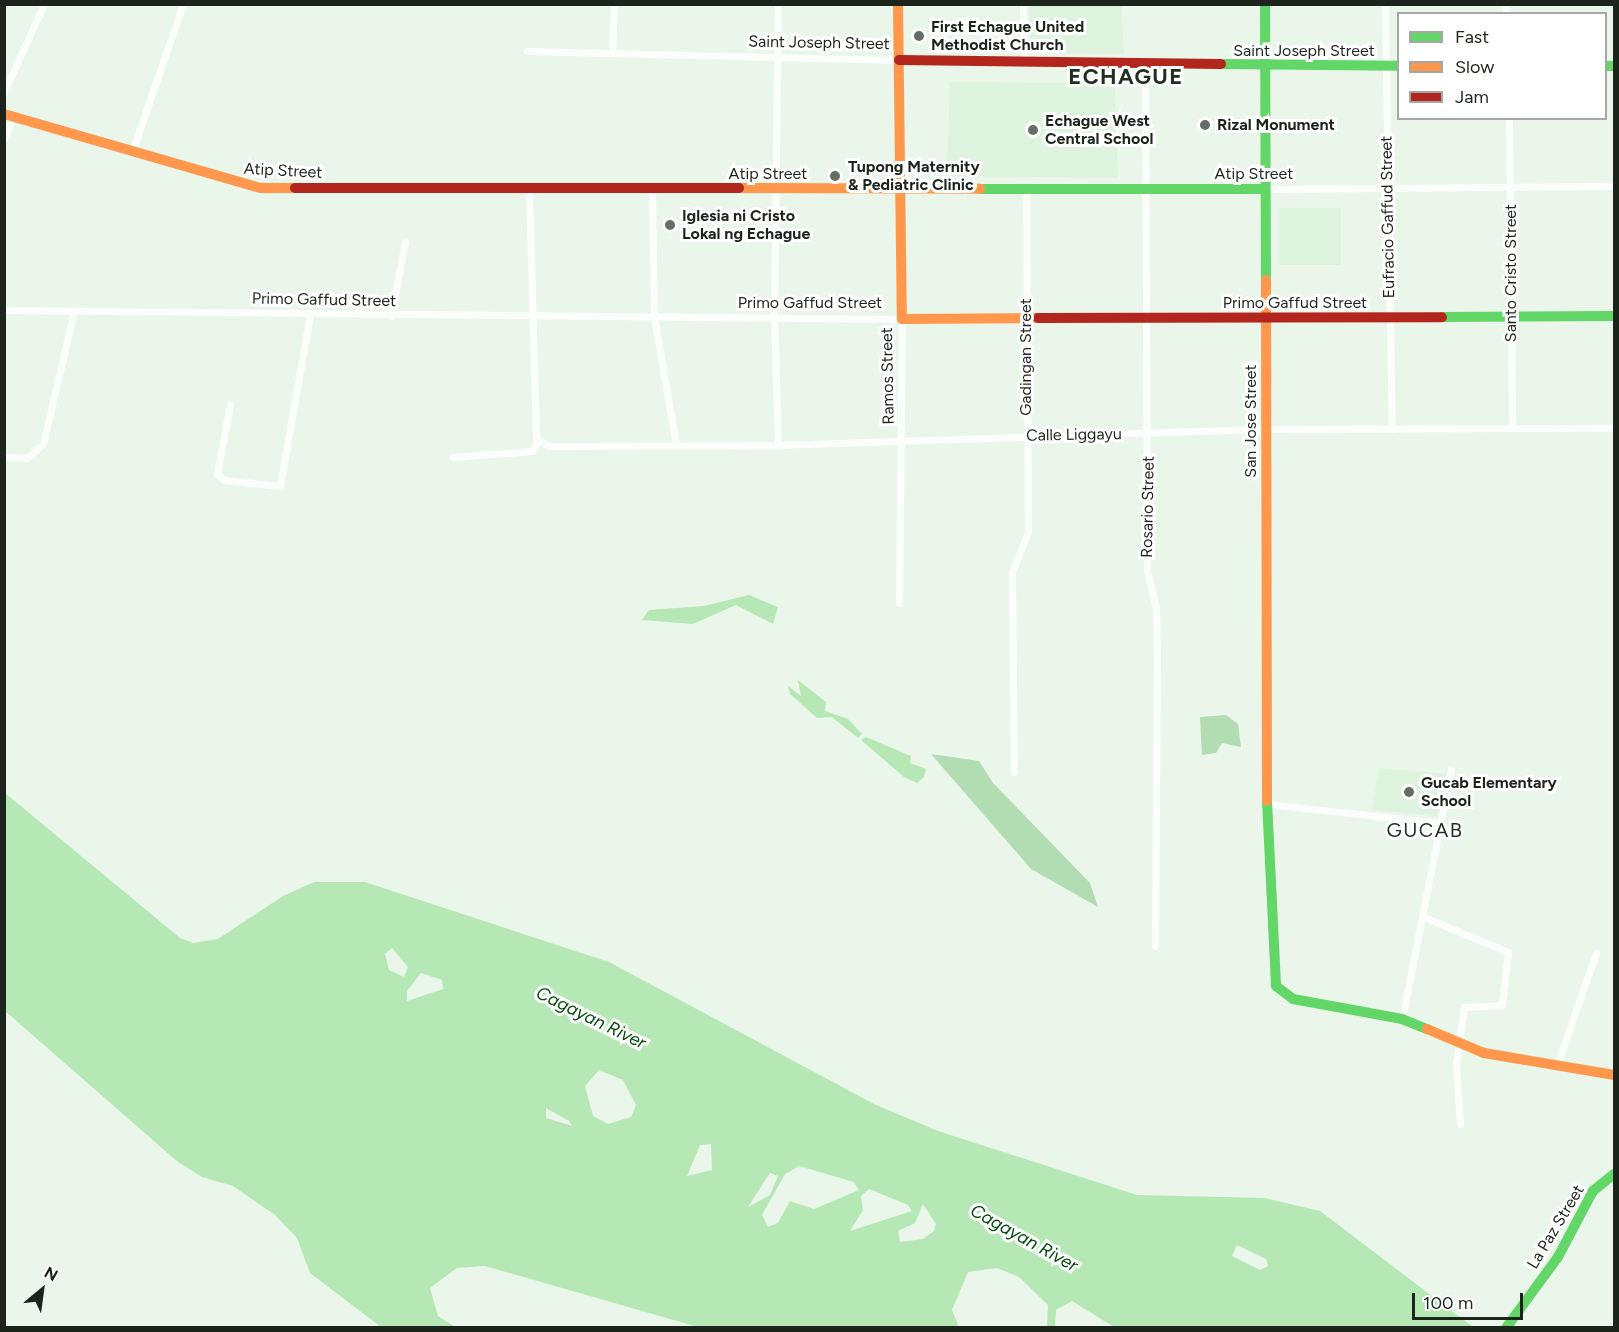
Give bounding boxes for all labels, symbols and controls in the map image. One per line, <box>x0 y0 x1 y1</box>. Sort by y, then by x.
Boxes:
legend <box>1397 12 1607 120</box>
place label: First Echague United Methodist Church <box>931 17 1084 55</box>
text: Fast <box>1455 26 1489 48</box>
marker: First Echague United Methodist Church <box>912 29 926 43</box>
street label: Saint Joseph Street <box>748 32 890 54</box>
street label: Saint Joseph Street <box>1233 41 1375 61</box>
text: Slow <box>1455 56 1494 78</box>
district label: ECHAGUE <box>1068 64 1184 90</box>
text: Jam <box>1455 86 1489 108</box>
place label: Echague West Central School <box>1045 111 1153 149</box>
place label: Rizal Monument <box>1217 115 1335 135</box>
marker: Rizal Monument <box>1198 118 1212 132</box>
marker: Echague West Central School <box>1026 123 1040 137</box>
street label: Eufracio Gaffud Street <box>1377 136 1399 298</box>
place label: Tupong Maternity & Pediatric Clinic <box>848 157 980 195</box>
street label: Atip Street <box>243 159 323 183</box>
street label: Atip Street <box>729 164 807 184</box>
street label: Atip Street <box>1215 164 1293 184</box>
marker: Tupong Maternity & Pediatric Clinic <box>826 167 844 185</box>
street label: Santo Cristo Street <box>1501 204 1521 342</box>
place label: Iglesia ni Cristo Lokal ng Echague <box>682 206 810 244</box>
marker: Iglesia ni Cristo Lokal ng Echague <box>663 218 677 232</box>
street label: Primo Gaffud Street <box>252 289 396 311</box>
street label: Primo Gaffud Street <box>738 293 882 313</box>
street label: Primo Gaffud Street <box>1223 293 1367 313</box>
street label: Gadingan Street <box>1016 298 1036 416</box>
street label: Ramos Street <box>878 327 898 425</box>
street label: San Jose Street <box>1241 364 1261 478</box>
street label: Calle Liggayu <box>1026 425 1122 445</box>
street label: Rosario Street <box>1138 456 1158 558</box>
place label: Gucab Elementary School <box>1421 773 1557 811</box>
marker: Gucab Elementary School <box>1402 785 1416 799</box>
district label: GUCAB <box>1386 818 1464 842</box>
water label: Cagayan River <box>533 982 649 1054</box>
street label: La Paz Street <box>1523 1182 1589 1272</box>
water label: Cagayan River <box>966 1200 1082 1276</box>
north arrow <box>12 1260 72 1320</box>
text: N <box>41 1263 61 1285</box>
scale bar <box>1415 1281 1526 1319</box>
text: 100 m <box>1423 1292 1473 1314</box>

